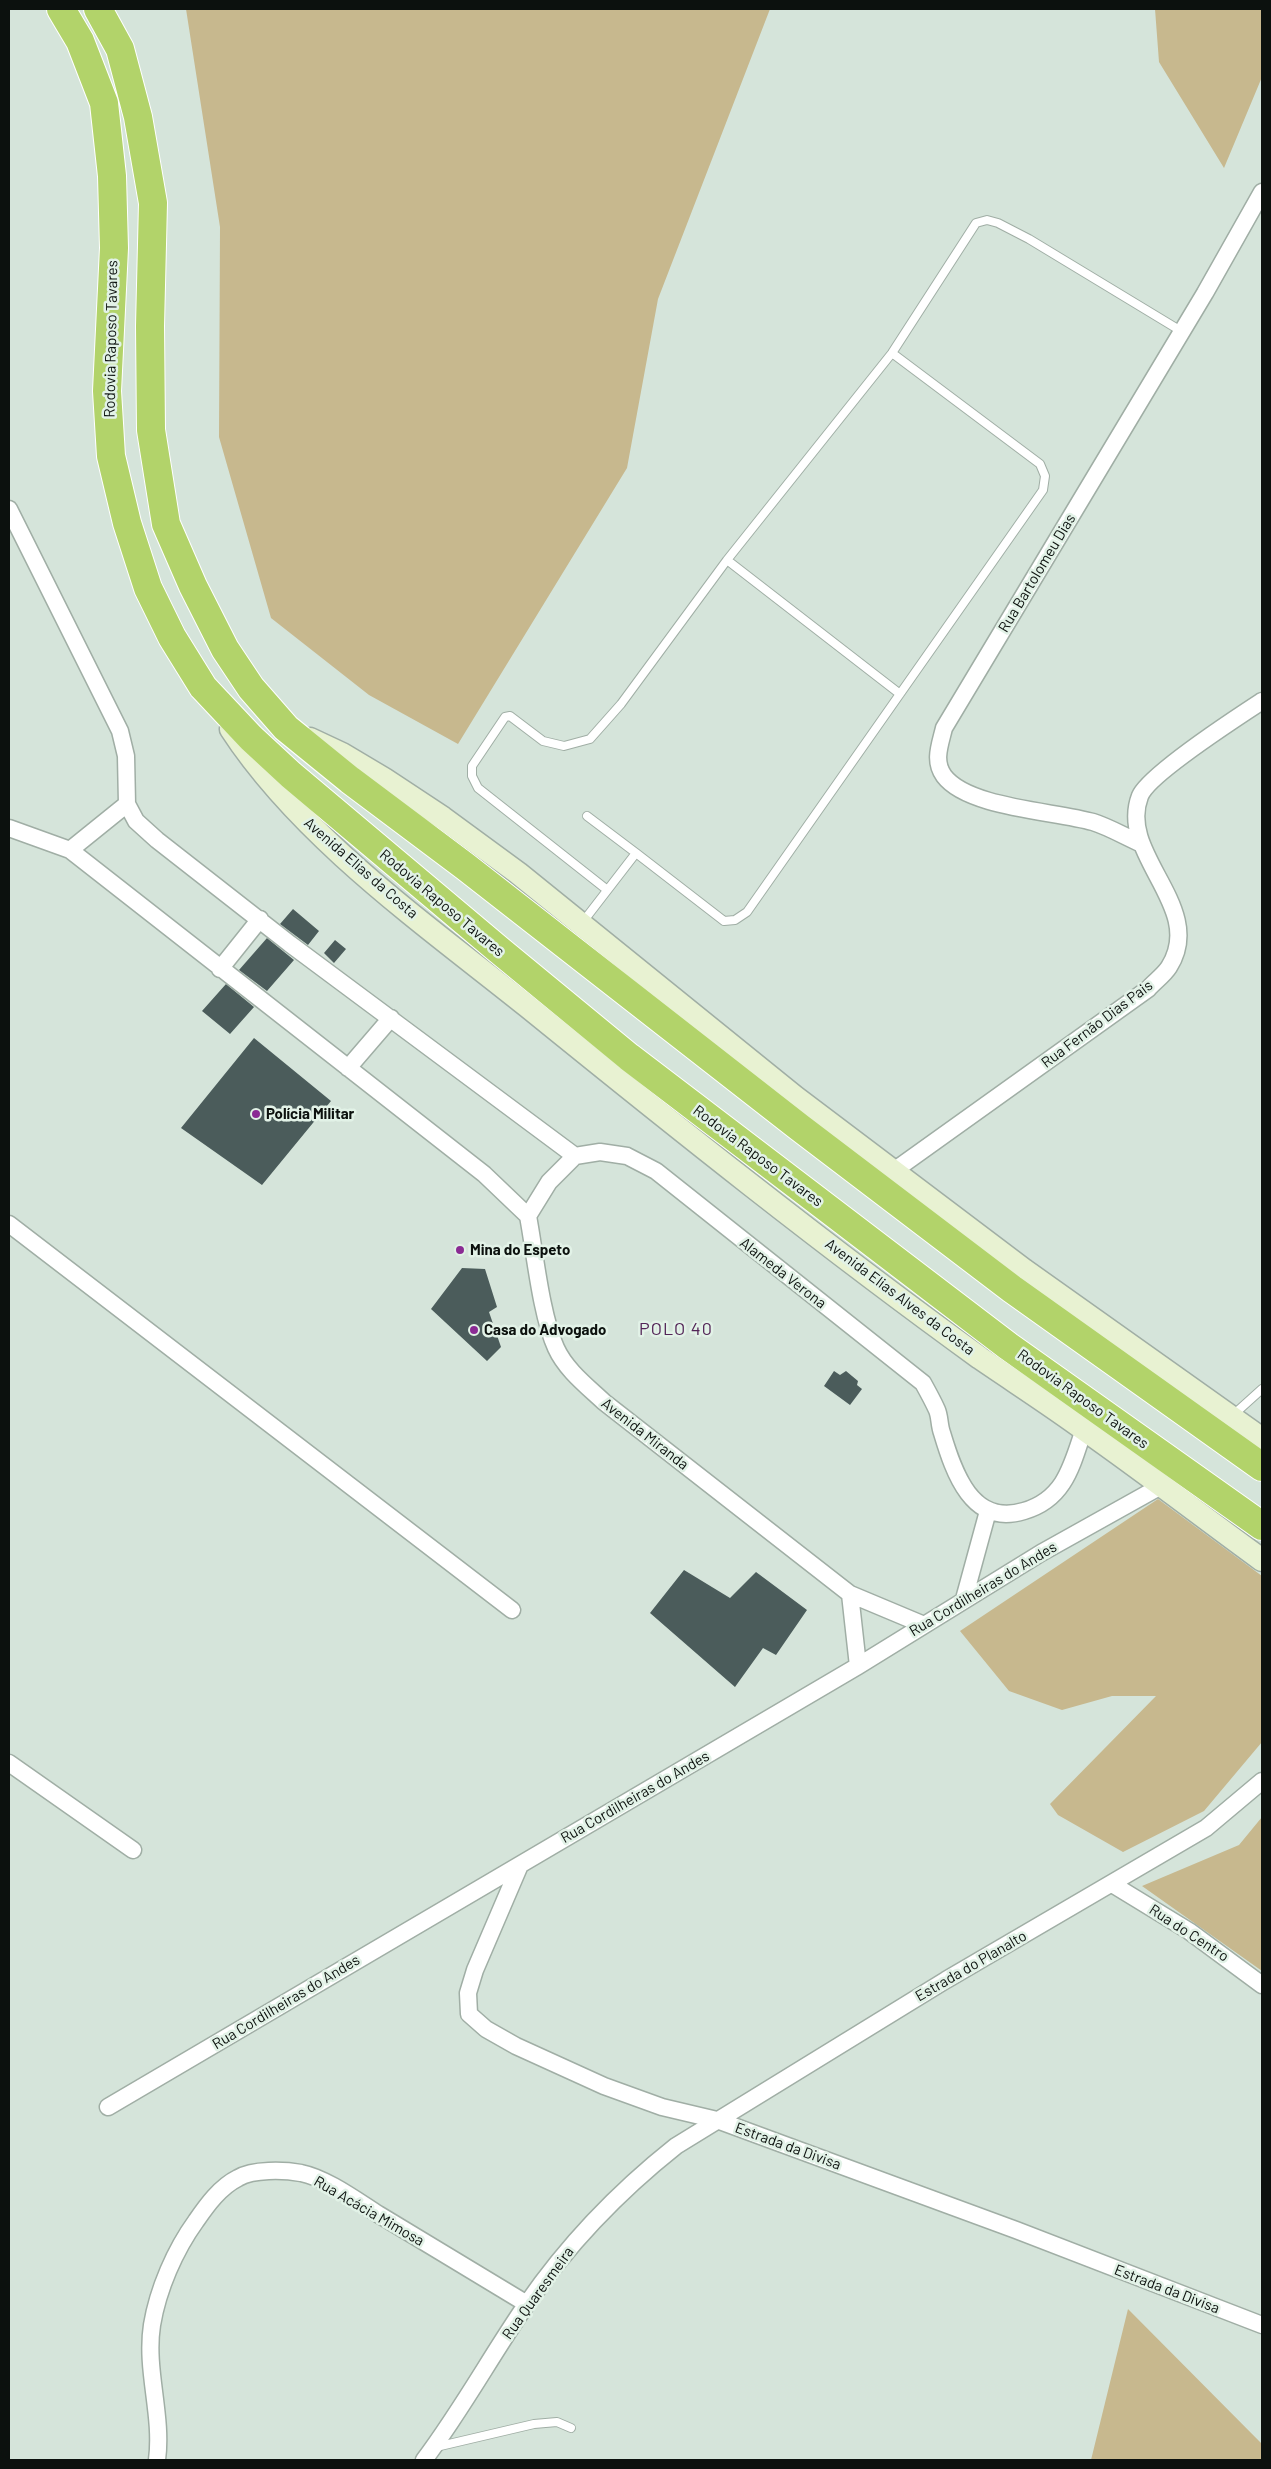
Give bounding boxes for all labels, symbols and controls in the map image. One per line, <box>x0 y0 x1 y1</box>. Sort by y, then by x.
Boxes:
street label: Rodovia Raposo Tavares <box>101 260 121 418</box>
street label: Rua Bartolomeu Dias <box>995 511 1079 635</box>
street label: Avenida Elias da Costa <box>300 814 422 922</box>
street label: Rodovia Raposo Tavares <box>376 845 508 961</box>
street label: Rua Fernão Dias Pais <box>1038 976 1156 1072</box>
street label: Rodovia Raposo Tavares <box>690 1101 826 1211</box>
place label: Polícia Militar <box>266 1105 354 1123</box>
marker: Polícia Militar <box>250 1108 262 1120</box>
street label: Alameda Verona <box>736 1234 830 1312</box>
street label: Avenida Elias Alves da Costa <box>822 1235 978 1359</box>
place label: Mina do Espeto <box>470 1241 570 1259</box>
marker: Mina do Espeto <box>454 1244 466 1256</box>
district label: POLO 40 <box>638 1318 714 1340</box>
place label: Casa do Advogado <box>484 1321 606 1339</box>
marker: Casa do Advogado <box>468 1324 480 1336</box>
street label: Rodovia Raposo Tavares <box>1014 1345 1152 1453</box>
street label: Avenida Miranda <box>598 1394 692 1474</box>
street label: Rua Cordilheiras do Andes <box>906 1538 1060 1640</box>
street label: Rua Cordilheiras do Andes <box>557 1747 713 1847</box>
street label: Rua do Centro <box>1146 1901 1232 1965</box>
street label: Estrada do Planalto <box>912 1927 1030 2005</box>
street label: Rua Cordilheiras do Andes <box>209 1951 363 2053</box>
street label: Estrada da Divisa <box>733 2118 843 2174</box>
street label: Rua Acácia Mimosa <box>311 2172 427 2250</box>
street label: Rua Quaresmeira <box>498 2243 578 2343</box>
street label: Estrada da Divisa <box>1112 2261 1222 2317</box>

